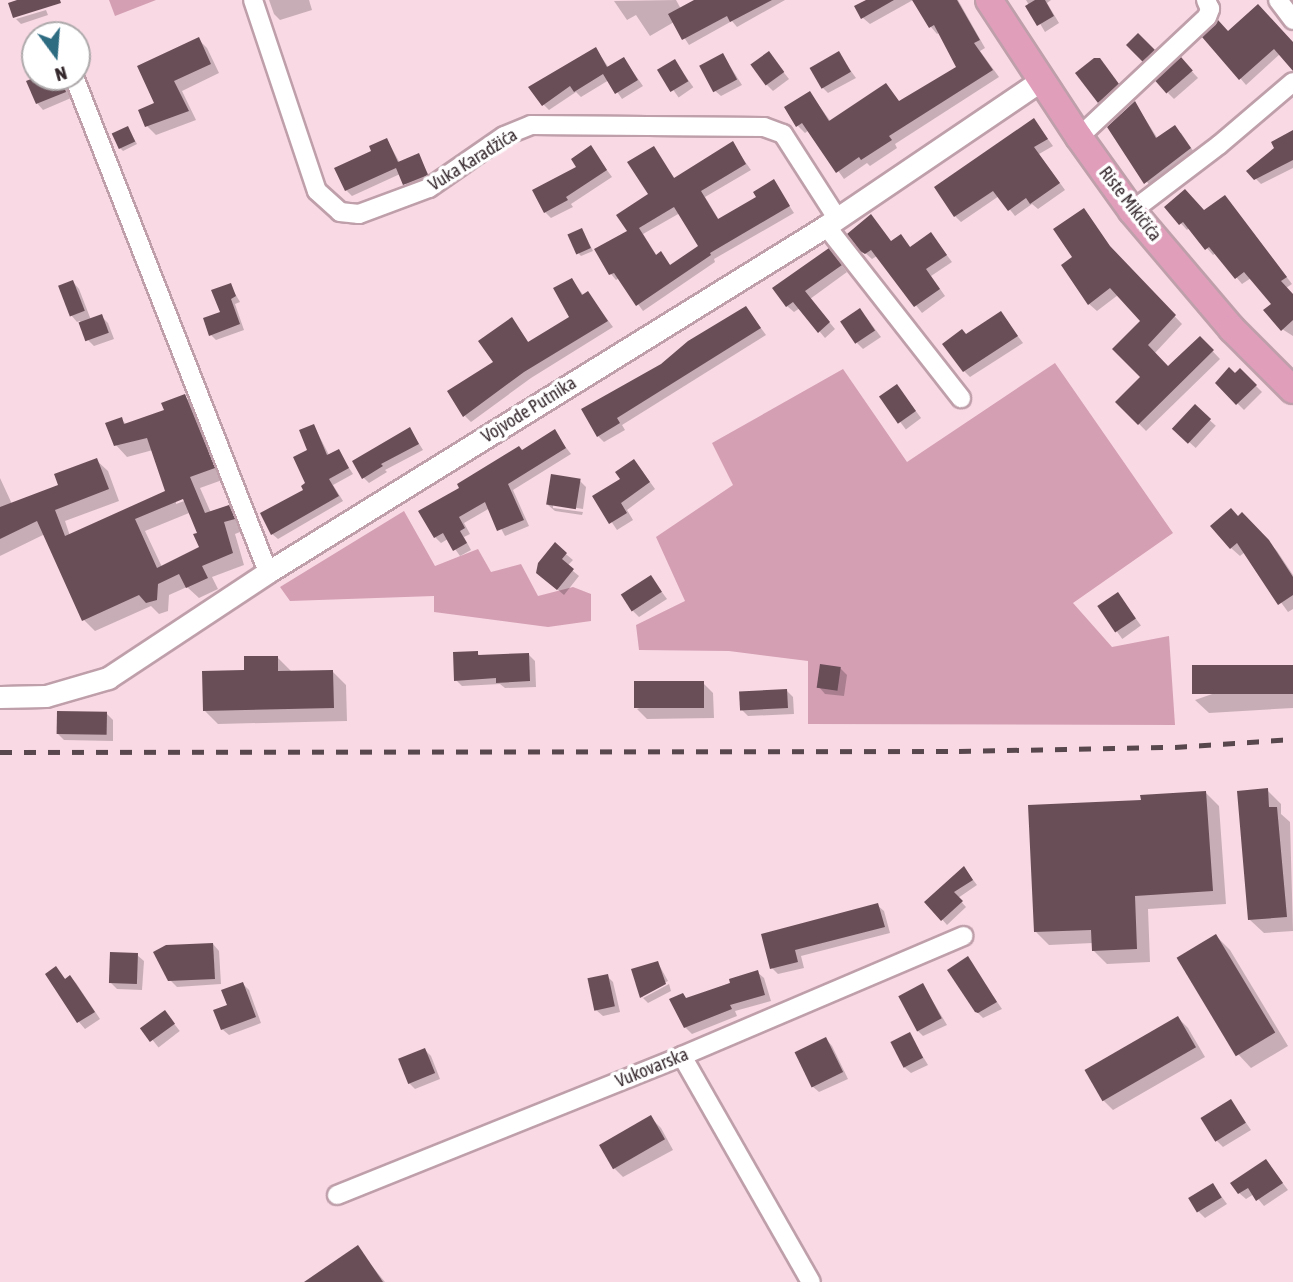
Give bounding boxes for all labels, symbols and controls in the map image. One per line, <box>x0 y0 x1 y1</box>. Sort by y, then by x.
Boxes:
north arrow <box>21 21 91 91</box>
text: N <box>53 62 70 86</box>
street label: Vuka Karadžića <box>425 124 521 196</box>
street label: Riste Mikičića <box>1094 162 1166 246</box>
street label: Vojvode Putnika <box>478 372 580 448</box>
street label: Vukovarska <box>612 1044 692 1092</box>

